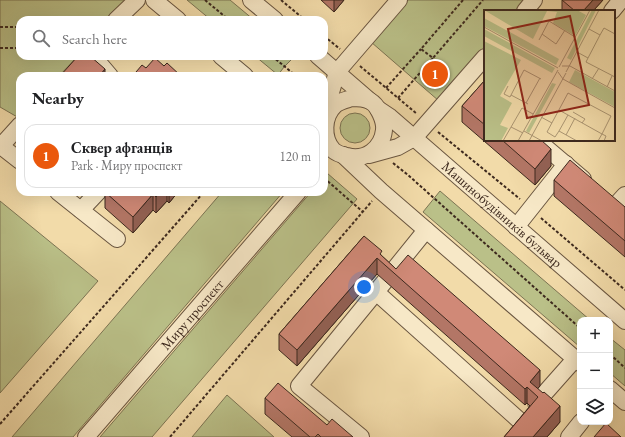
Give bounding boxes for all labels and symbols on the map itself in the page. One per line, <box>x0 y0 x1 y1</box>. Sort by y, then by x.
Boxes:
inset map <box>484 10 615 141</box>
pin: 1 <box>422 59 448 89</box>
street label: Машинобудівників бульвар <box>438 157 566 272</box>
street label: Миру проспект <box>157 275 228 354</box>
your location <box>354 277 374 297</box>

